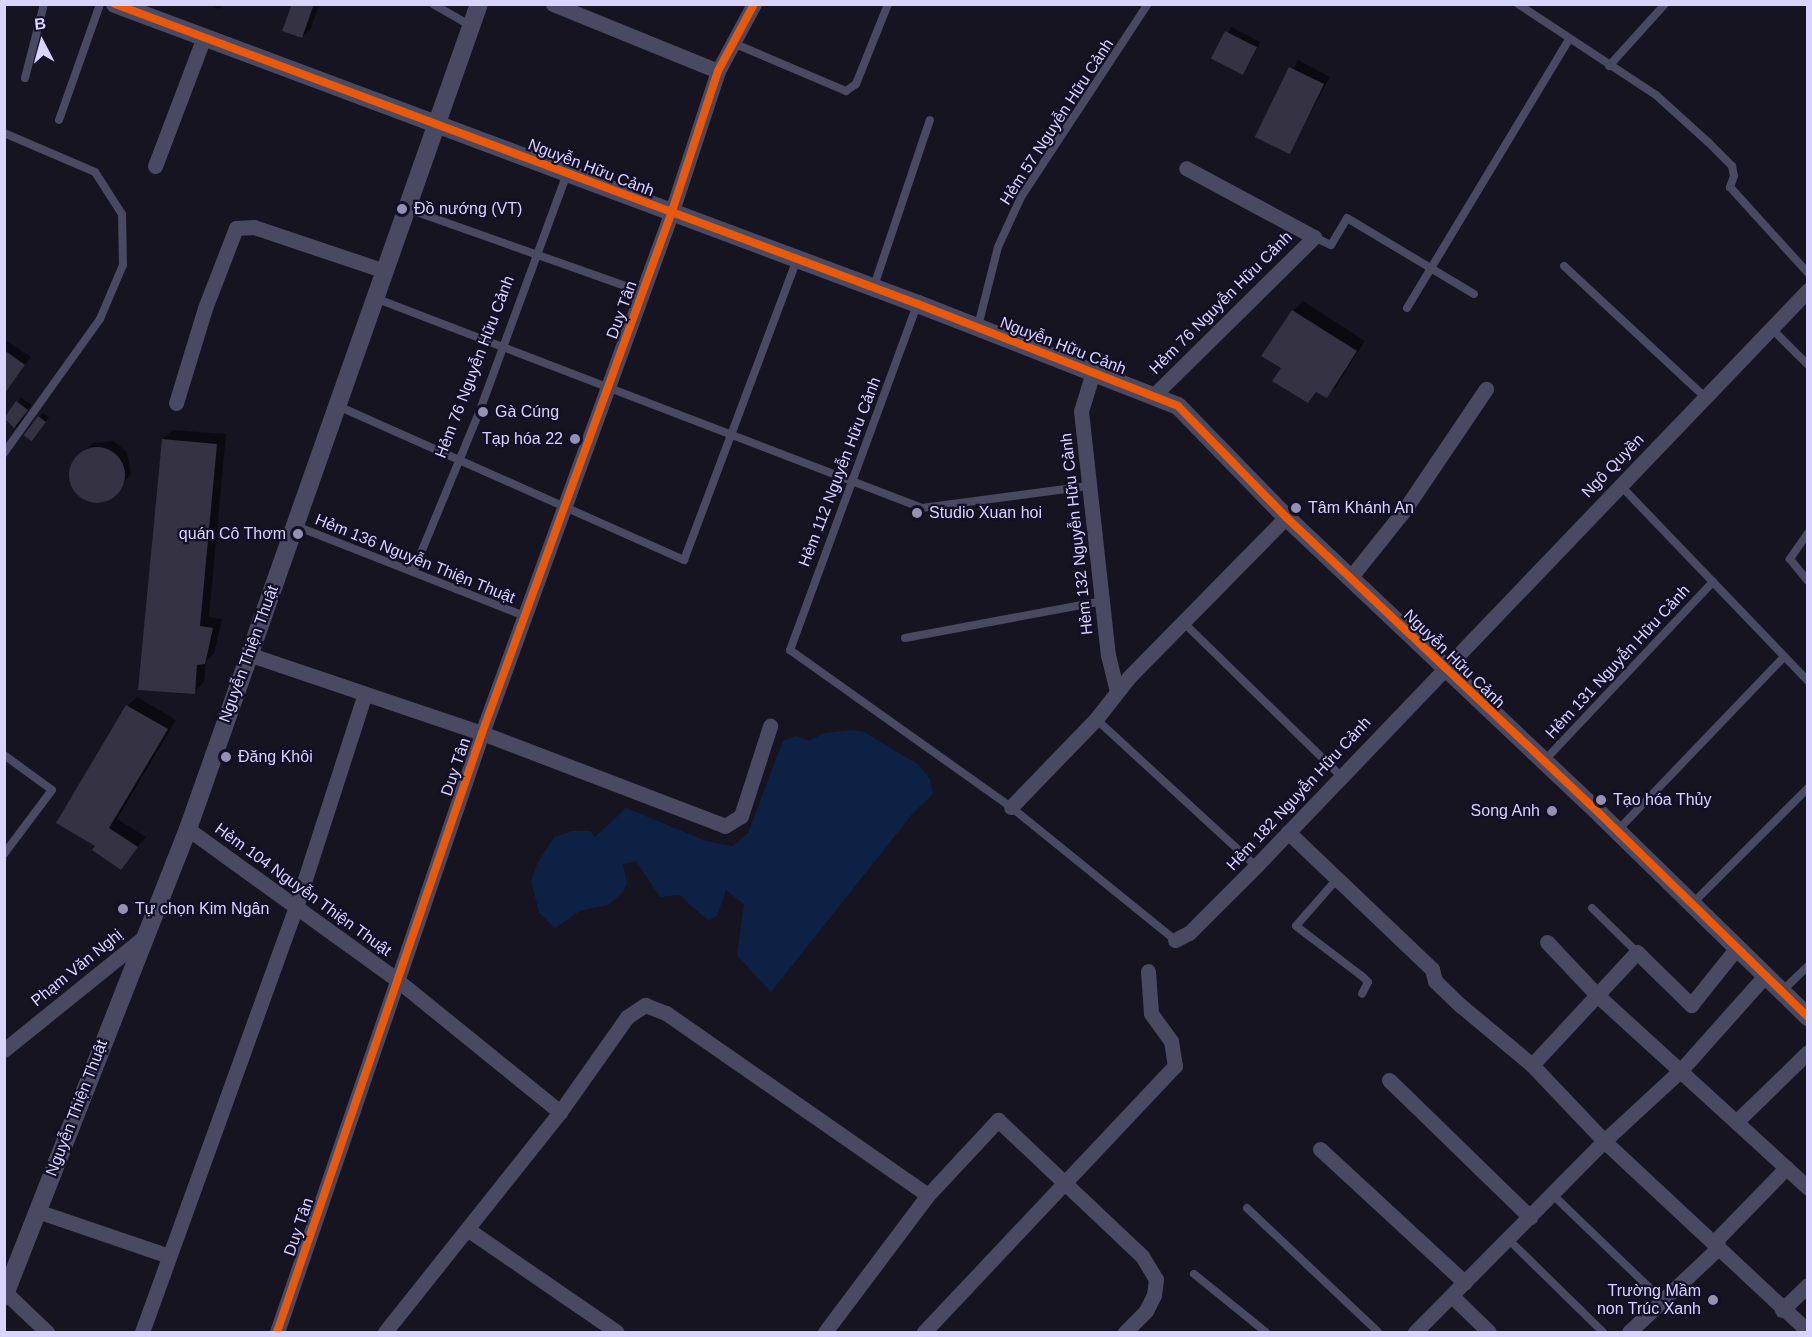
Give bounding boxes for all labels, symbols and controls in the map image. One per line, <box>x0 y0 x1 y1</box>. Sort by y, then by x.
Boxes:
north arrow <box>12 12 72 72</box>
text: B <box>33 15 47 33</box>
street label: Hẻm 57 Nguyễn Hữu Cảnh <box>996 35 1118 209</box>
street label: Nguyễn Hữu Cảnh <box>525 135 657 201</box>
place label: Đồ nướng (VT) <box>414 199 522 219</box>
marker: Đồ nướng (VT) <box>395 202 409 216</box>
street label: Hẻm 76 Nguyễn Hữu Cảnh <box>1146 228 1296 378</box>
street label: Hẻm 76 Nguyễn Hữu Cảnh <box>431 273 519 461</box>
street label: Duy Tân <box>603 278 641 342</box>
street label: Nguyễn Hữu Cảnh <box>997 313 1129 379</box>
street label: Hẻm 112 Nguyễn Hữu Cảnh <box>795 374 885 570</box>
place label: Gà Cúng <box>495 402 559 422</box>
marker: Gà Cúng <box>476 405 490 419</box>
place label: Tạp hóa 22 <box>482 429 563 449</box>
street label: Ngô Quyền <box>1578 430 1648 502</box>
marker: Tạp hóa 22 <box>568 432 582 446</box>
street label: Hẻm 132 Nguyễn Hữu Cảnh <box>1057 432 1097 636</box>
place label: Tâm Khánh An <box>1308 498 1415 518</box>
marker: Tâm Khánh An <box>1289 501 1303 515</box>
place label: Studio Xuan hoi <box>929 503 1042 523</box>
marker: Studio Xuan hoi <box>910 506 924 520</box>
street label: Hẻm 136 Nguyễn Thiện Thuật <box>312 510 518 608</box>
place label: quán Cô Thơm <box>179 524 286 544</box>
marker: quán Cô Thơm <box>291 527 305 541</box>
street label: Hẻm 131 Nguyễn Hữu Cảnh <box>1542 581 1694 743</box>
street label: Nguyễn Thiện Thuật <box>215 583 283 725</box>
street label: Nguyễn Hữu Cảnh <box>1399 606 1509 712</box>
street label: Hẻm 182 Nguyễn Hữu Cảnh <box>1223 713 1375 875</box>
street label: Duy Tân <box>437 735 475 799</box>
place label: Đăng Khôi <box>238 747 313 767</box>
marker: Đăng Khôi <box>219 750 233 764</box>
place label: Tạo hóa Thủy <box>1613 790 1712 810</box>
marker: Tạo hóa Thủy <box>1594 793 1608 807</box>
place label: Song Anh <box>1470 801 1540 821</box>
marker: Song Anh <box>1545 804 1559 818</box>
street label: Hẻm 104 Nguyễn Thiện Thuật <box>211 819 395 961</box>
place label: Tự chọn Kim Ngân <box>135 899 269 919</box>
marker: Tự chọn Kim Ngân <box>116 902 130 916</box>
street label: Phạm Văn Nghị <box>27 925 127 1011</box>
street label: Nguyễn Thiện Thuật <box>42 1037 112 1179</box>
street label: Duy Tân <box>280 1195 318 1259</box>
place label: Trường Mầm non Trúc Xanh <box>1597 1281 1701 1319</box>
marker: Trường Mầm non Trúc Xanh <box>1706 1293 1720 1307</box>

